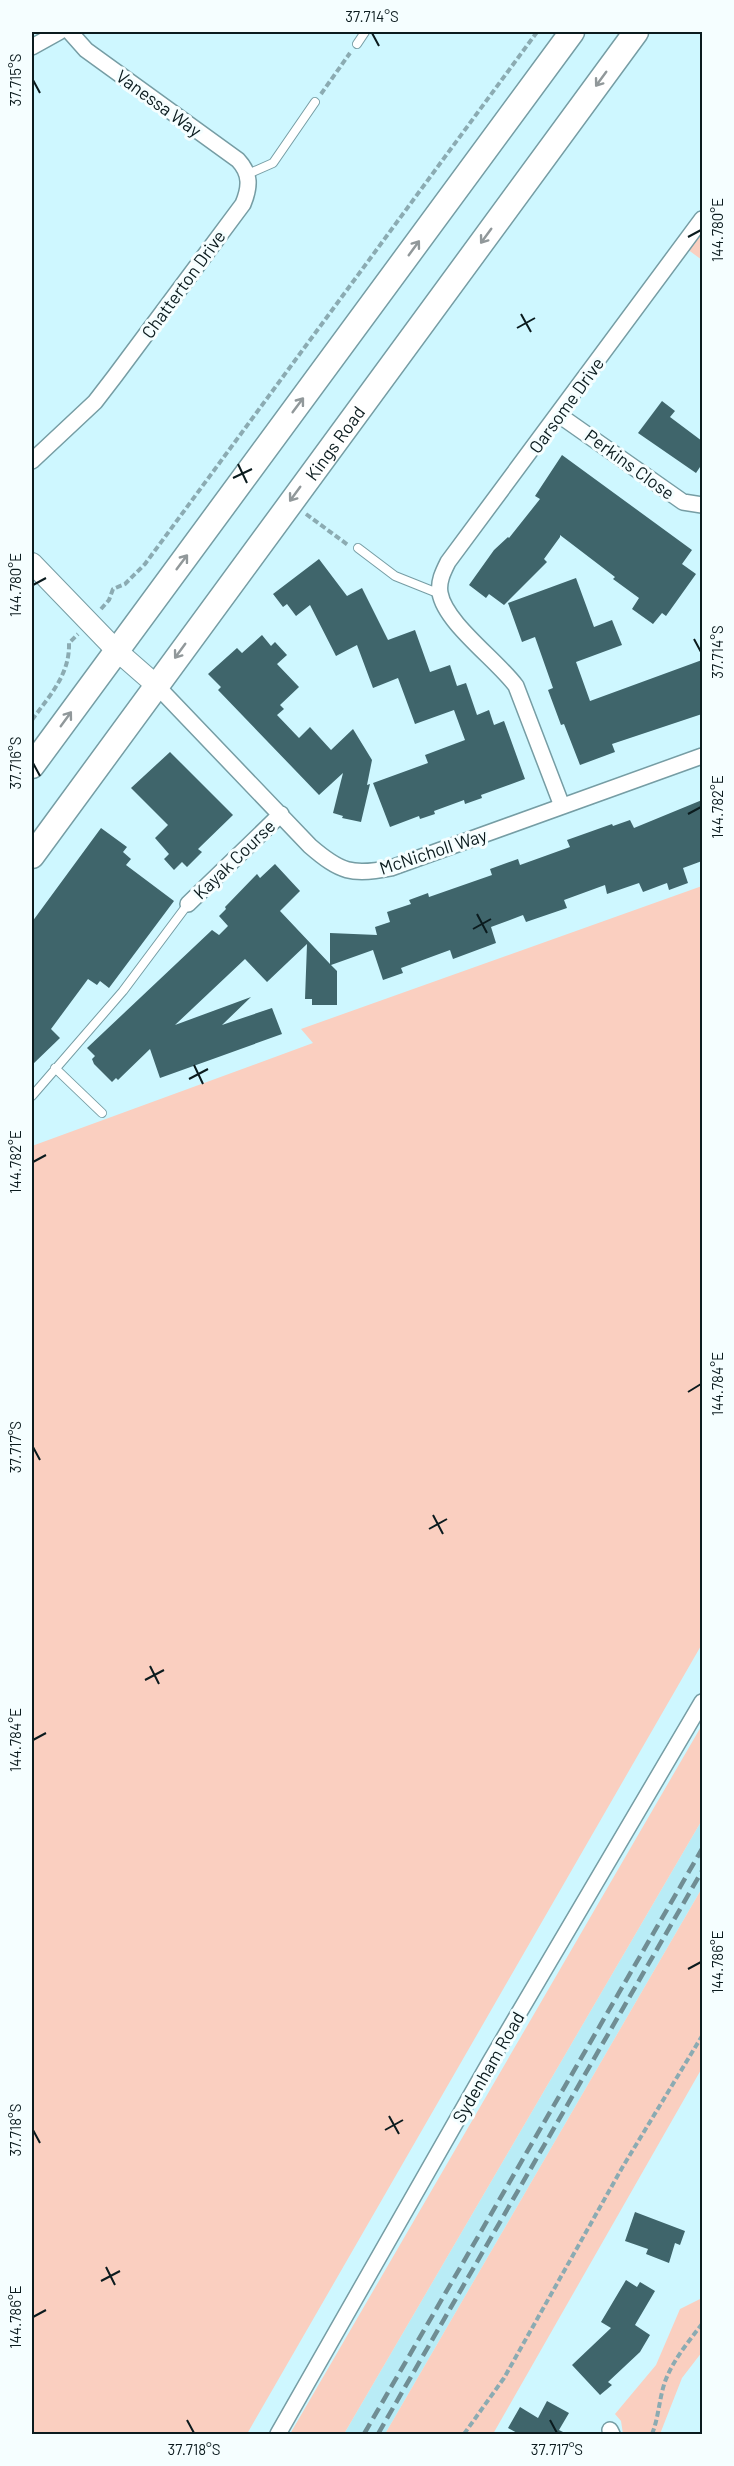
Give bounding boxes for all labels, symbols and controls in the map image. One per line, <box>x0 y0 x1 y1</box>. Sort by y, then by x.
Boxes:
text: 37.714°S <box>345 7 399 25</box>
text: 37.715°S <box>6 54 24 106</box>
street label: Vanessa Way <box>112 65 206 141</box>
one-way arrow <box>595 70 607 86</box>
text: 144.780°E <box>708 198 726 262</box>
street label: Chatterton Drive <box>136 226 230 342</box>
one-way arrow <box>479 227 492 243</box>
one-way arrow <box>408 241 420 257</box>
street label: Oarsome Drive <box>524 353 608 457</box>
one-way arrow <box>292 398 304 414</box>
street label: Kings Road <box>300 402 369 485</box>
street label: Perkins Close <box>581 424 679 504</box>
one-way arrow <box>289 486 302 502</box>
text: 144.780°E <box>6 553 24 617</box>
one-way arrow <box>175 554 188 570</box>
text: 37.714°S <box>708 625 726 679</box>
one-way arrow <box>174 643 186 659</box>
one-way arrow <box>60 711 72 727</box>
text: 37.716°S <box>6 737 24 789</box>
text: 144.782°E <box>708 775 726 839</box>
street label: Kayak Course <box>189 815 279 903</box>
street label: McNicholl Way <box>376 823 490 879</box>
text: 144.782°E <box>6 1130 24 1194</box>
text: 144.784°E <box>708 1352 726 1416</box>
text: 37.717°S <box>6 1421 24 1473</box>
text: 144.784°E <box>6 1708 24 1772</box>
text: 144.786°E <box>708 1930 726 1994</box>
street label: Sydenham Road <box>447 2007 529 2127</box>
text: 37.718°S <box>6 2104 24 2157</box>
text: 144.786°E <box>6 2285 24 2349</box>
text: 37.718°S <box>168 2440 221 2458</box>
text: 37.717°S <box>531 2440 583 2458</box>

